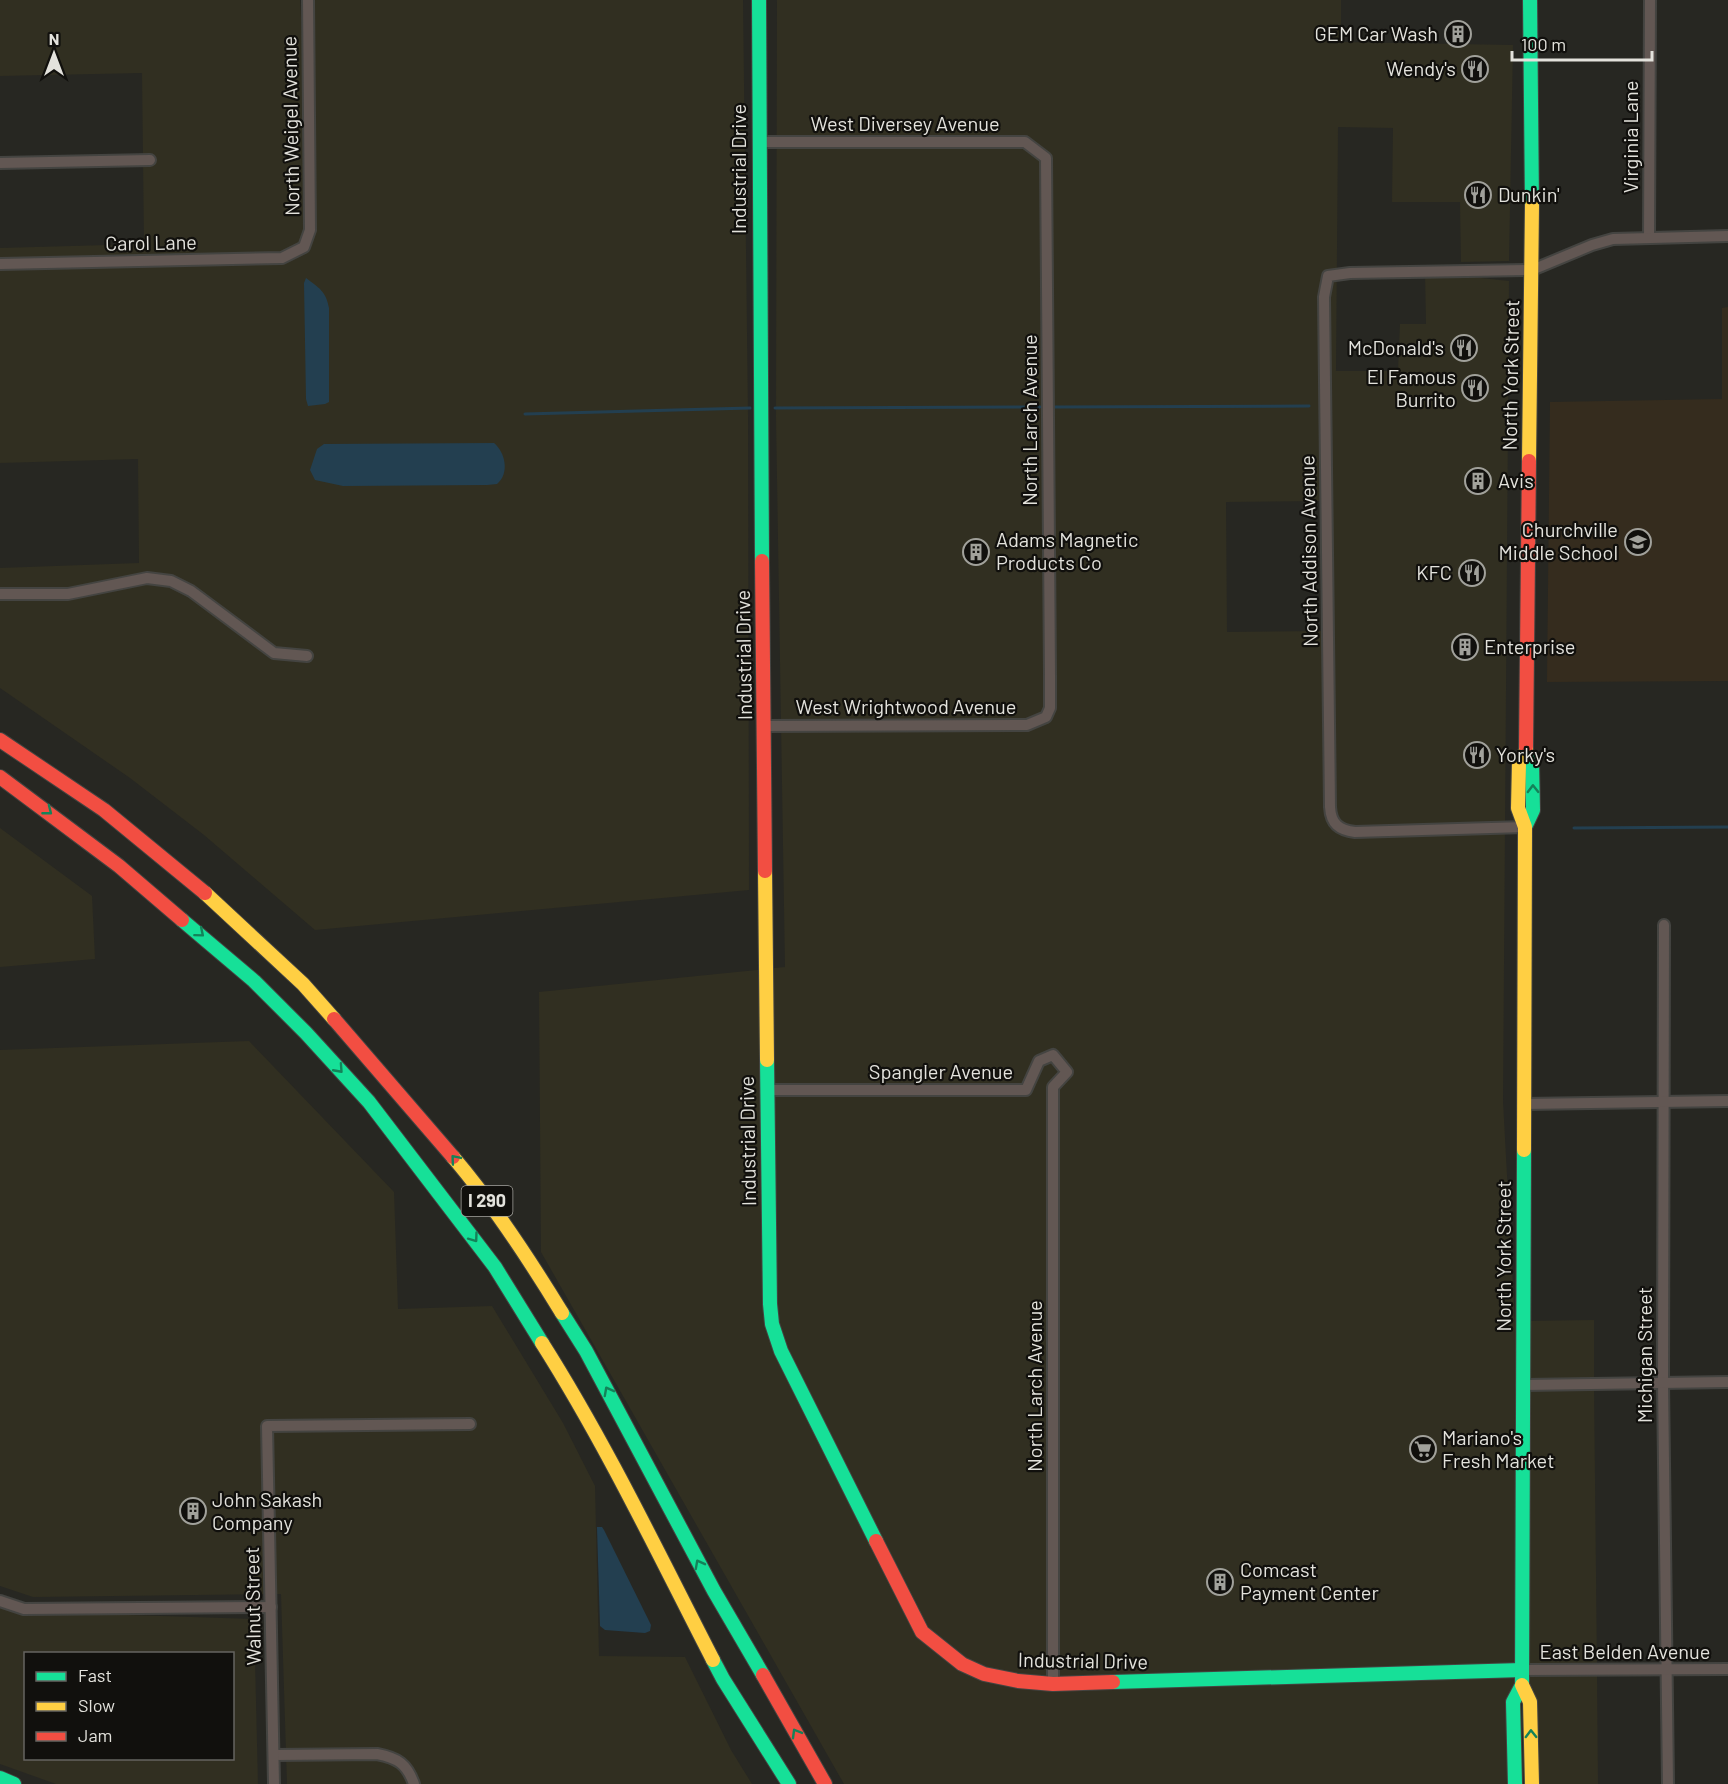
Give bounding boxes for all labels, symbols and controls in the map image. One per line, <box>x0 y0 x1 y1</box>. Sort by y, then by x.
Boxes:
building icon: GEM Car Wash <box>1443 19 1473 49</box>
place label: GEM Car Wash <box>1315 21 1438 45</box>
north arrow <box>24 24 84 84</box>
scale bar <box>1512 24 1652 62</box>
text: N <box>49 29 59 48</box>
text: 100 m <box>1521 33 1566 55</box>
street label: North Weigel Avenue <box>276 36 304 216</box>
restaurant icon: Wendy's <box>1460 54 1490 84</box>
place label: Wendy's <box>1386 56 1456 80</box>
street label: Virginia Lane <box>1618 81 1642 193</box>
street label: Industrial Drive <box>726 104 750 234</box>
street label: West Diversey Avenue <box>810 111 1000 135</box>
restaurant icon: Dunkin' <box>1463 180 1493 210</box>
place label: Dunkin' <box>1498 182 1560 206</box>
street label: Carol Lane <box>105 229 197 255</box>
street label: North York Street <box>1497 299 1523 451</box>
restaurant icon: McDonald's <box>1449 333 1479 363</box>
street label: North Larch Avenue <box>1017 334 1041 506</box>
place label: McDonald's <box>1348 335 1444 359</box>
place label: El Famous Burrito <box>1367 364 1456 411</box>
restaurant icon: El Famous Burrito <box>1460 373 1490 403</box>
street label: North Addison Avenue <box>1294 455 1322 647</box>
building icon: Avis <box>1463 466 1493 496</box>
place label: Avis <box>1498 468 1534 492</box>
place label: Churchville Middle School <box>1498 517 1618 564</box>
place label: Adams Magnetic Products Co <box>996 527 1138 574</box>
school or university icon: Churchville Middle School <box>1623 527 1653 557</box>
building icon: Adams Magnetic Products Co <box>961 537 991 567</box>
restaurant icon: KFC <box>1457 558 1487 588</box>
place label: KFC <box>1416 560 1452 584</box>
street label: Industrial Drive <box>730 590 756 720</box>
building icon: Enterprise <box>1450 632 1480 662</box>
place label: Enterprise <box>1484 634 1576 658</box>
street label: West Wrightwood Avenue <box>796 694 1016 718</box>
restaurant icon: Yorky's <box>1462 740 1492 770</box>
place label: Yorky's <box>1496 742 1555 766</box>
one-way arrow <box>1527 785 1539 794</box>
one-way arrow <box>41 804 52 815</box>
one-way arrow <box>193 926 204 937</box>
street label: Spangler Avenue <box>869 1059 1013 1083</box>
one-way arrow <box>332 1063 343 1073</box>
street label: Industrial Drive <box>734 1076 760 1206</box>
one-way arrow <box>451 1155 462 1166</box>
street label: North York Street <box>1491 1181 1515 1331</box>
road number: I 290 <box>462 1186 512 1216</box>
one-way arrow <box>466 1232 477 1243</box>
street label: Michigan Street <box>1632 1287 1656 1423</box>
street label: North Larch Avenue <box>1022 1300 1046 1472</box>
one-way arrow <box>604 1387 615 1398</box>
place label: Mariano's Fresh Market <box>1442 1425 1554 1472</box>
supermarket icon: Mariano's Fresh Market <box>1408 1434 1438 1464</box>
place label: John Sakash Company <box>212 1487 322 1534</box>
building icon: John Sakash Company <box>178 1496 208 1526</box>
street label: Walnut Street <box>239 1546 265 1666</box>
place label: Comcast Payment Center <box>1240 1557 1379 1604</box>
one-way arrow <box>695 1560 706 1570</box>
building icon: Comcast Payment Center <box>1205 1567 1235 1597</box>
street label: East Belden Avenue <box>1540 1639 1710 1663</box>
street label: Industrial Drive <box>1018 1647 1148 1673</box>
legend <box>24 1652 234 1760</box>
text: Fast <box>78 1664 112 1686</box>
text: Slow <box>78 1694 115 1716</box>
text: Jam <box>78 1724 112 1746</box>
one-way arrow <box>791 1729 803 1739</box>
one-way arrow <box>1524 1729 1537 1738</box>

